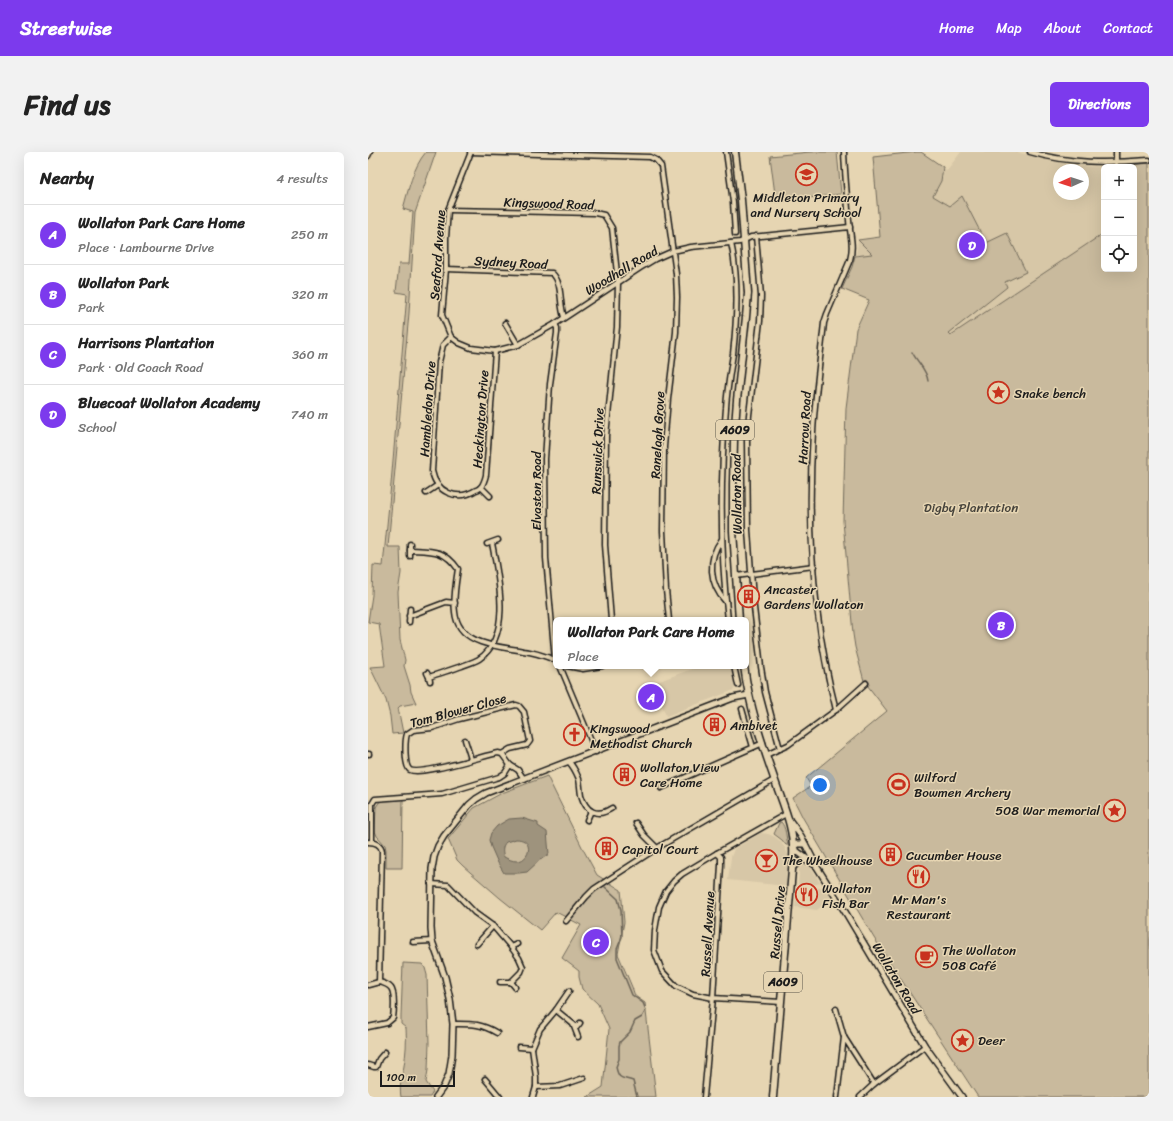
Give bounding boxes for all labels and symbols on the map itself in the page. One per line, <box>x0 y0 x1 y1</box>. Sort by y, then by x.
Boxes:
school or university icon: Middleton Primary and Nursery School <box>793 162 819 188</box>
north arrow <box>1053 164 1089 200</box>
place label: Middleton Primary and Nursery School <box>750 186 862 224</box>
street label: Kingswood Road <box>503 190 596 217</box>
street label: Seaford Avenue <box>423 209 452 301</box>
pin: D <box>959 230 985 260</box>
street label: Woodhall Road <box>580 239 663 301</box>
street label: Sydney Road <box>474 249 549 276</box>
street label: Hambledon Drive <box>413 360 442 458</box>
street label: Heckington Drive <box>466 369 495 469</box>
place icon: Snake bench <box>985 380 1011 406</box>
place label: Snake bench <box>1014 382 1086 405</box>
street label: Ranelagh Grove <box>644 390 671 479</box>
street label: Harrow Road <box>791 390 818 465</box>
street label: Runswick Drive <box>584 407 611 495</box>
road number: A609 <box>716 420 754 440</box>
street label: Elvaston Road <box>525 450 548 531</box>
street label: Wollaton Road <box>724 452 749 534</box>
park label: Digby Plantation <box>924 496 1018 519</box>
place label: Ancaster Gardens Wollaton <box>763 578 864 616</box>
building icon: Ancaster Gardens Wollaton <box>735 583 761 609</box>
pin: B <box>988 610 1014 640</box>
pin: A <box>638 682 664 712</box>
street label: Tom Blower Close <box>407 686 509 734</box>
building icon: Ambivet <box>702 712 728 738</box>
place label: Ambivet <box>729 714 778 737</box>
place label: Kingswood Methodist Church <box>590 717 693 755</box>
church icon: Kingswood Methodist Church <box>562 722 588 748</box>
place label: Wollaton View Care Home <box>640 756 720 794</box>
building icon: Wollaton View Care Home <box>612 761 638 787</box>
place label: Wilford Bowmen Archery <box>914 766 1011 804</box>
sports icon: Wilford Bowmen Archery <box>886 771 912 797</box>
your location <box>810 775 830 795</box>
place icon: 508 War memorial <box>1102 797 1128 823</box>
place label: 508 War memorial <box>995 799 1100 822</box>
building icon: Capitol Court <box>593 836 619 862</box>
place label: Capitol Court <box>622 838 699 861</box>
building icon: Cucumber House <box>877 842 903 868</box>
place label: Cucumber House <box>906 844 1001 867</box>
bar icon: The Wheelhouse <box>753 847 779 873</box>
place label: The Wheelhouse <box>782 849 872 872</box>
restaurant icon: Mr Man's Restaurant <box>906 864 932 890</box>
place label: Wollaton Fish Bar <box>822 877 871 915</box>
restaurant icon: Wollaton Fish Bar <box>793 882 819 908</box>
street label: Russell Drive <box>763 884 792 960</box>
place label: Mr Man's Restaurant <box>887 888 951 926</box>
street label: Russell Avenue <box>694 890 721 977</box>
pin: C <box>583 927 609 957</box>
street label: Wollaton Road <box>866 938 928 1020</box>
place label: The Wollaton 508 Café <box>942 939 1016 977</box>
cafe icon: The Wollaton 508 Café <box>914 944 940 970</box>
road number: A609 <box>764 972 802 992</box>
place icon: Deer <box>950 1027 976 1053</box>
place label: Deer <box>978 1029 1005 1052</box>
scale bar <box>380 1069 455 1088</box>

